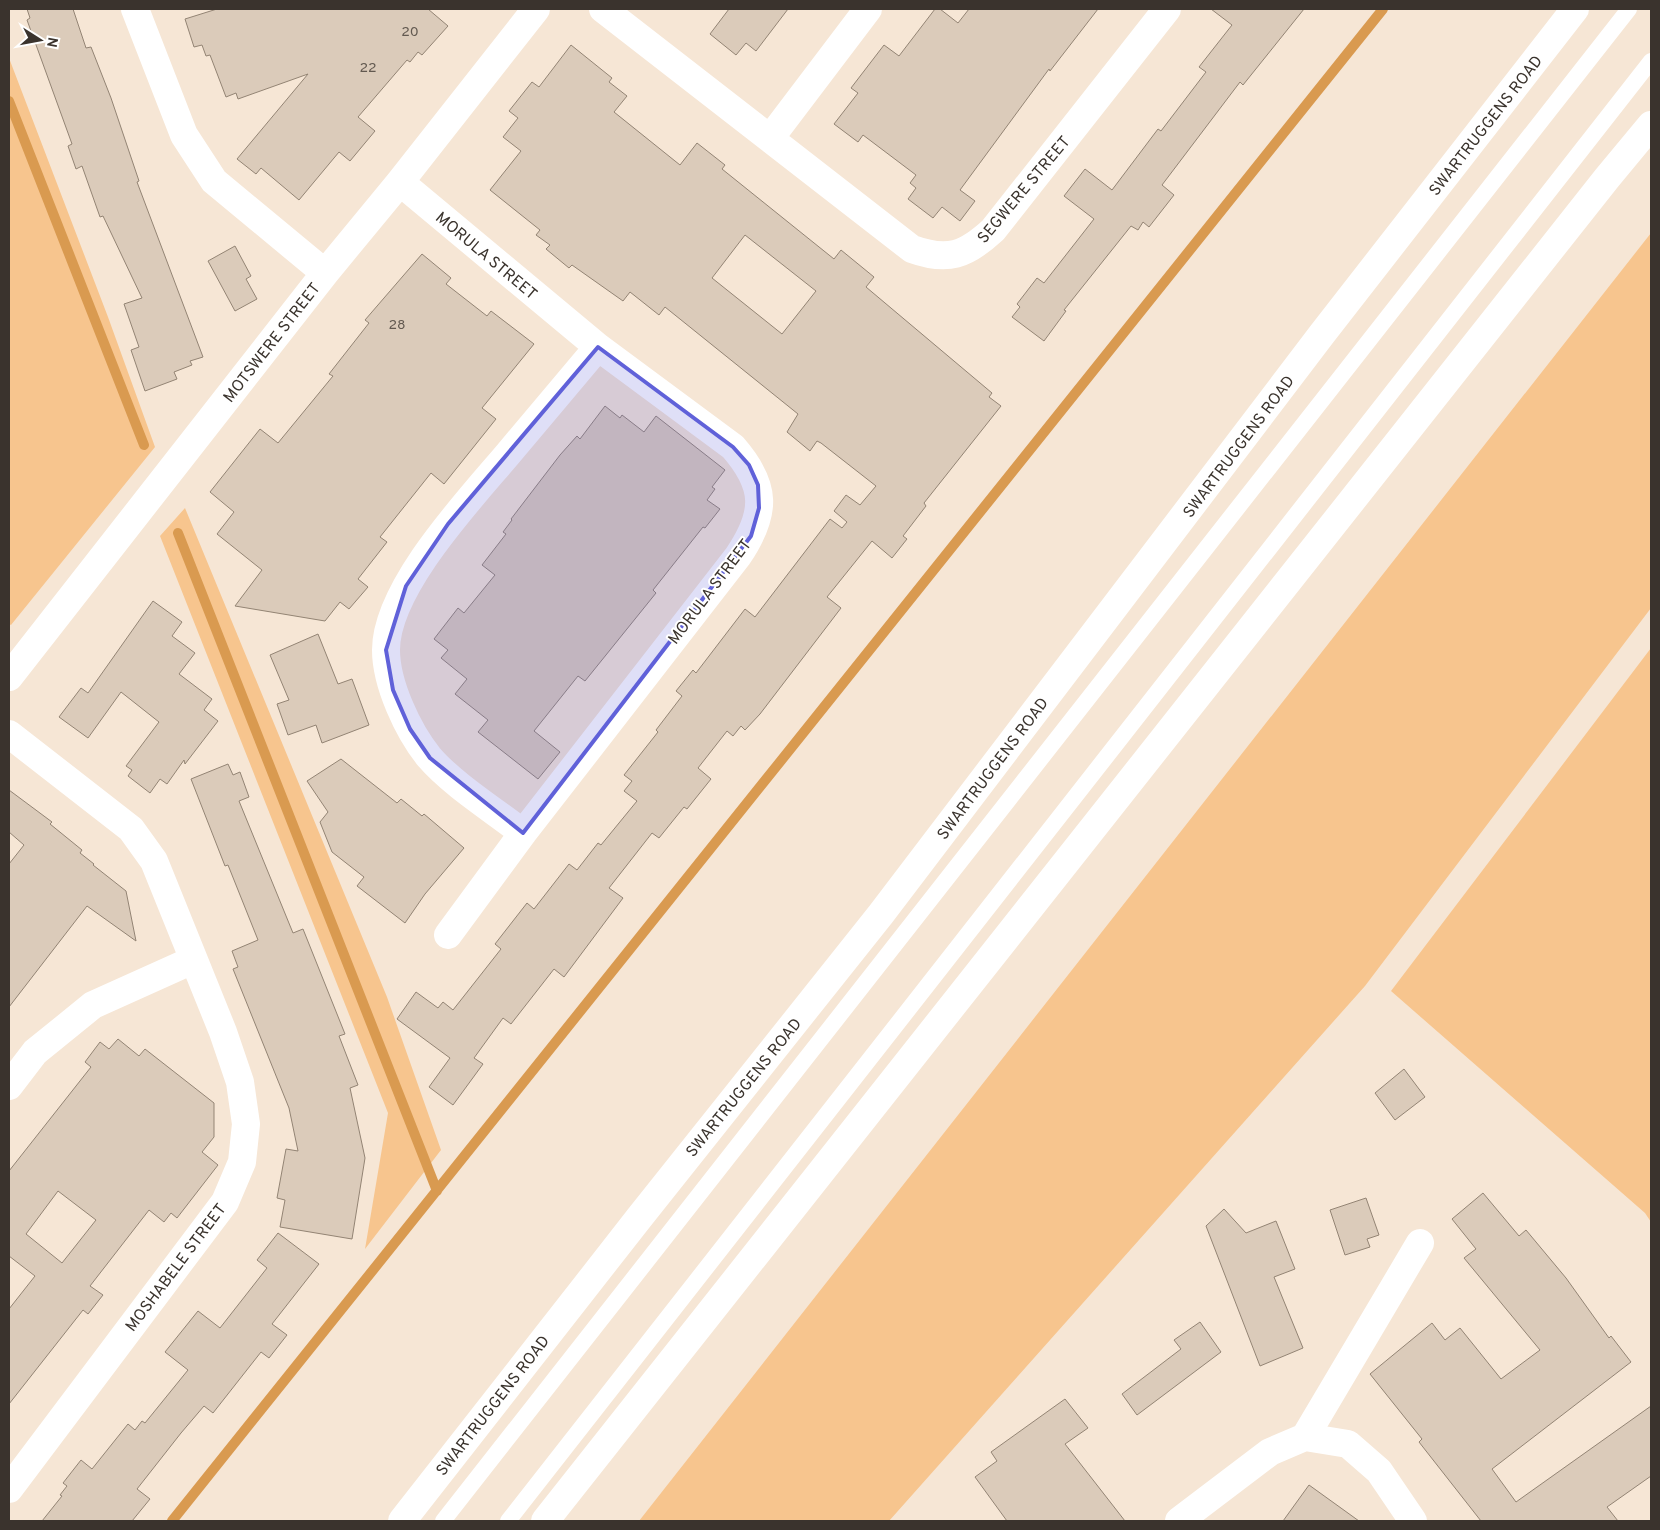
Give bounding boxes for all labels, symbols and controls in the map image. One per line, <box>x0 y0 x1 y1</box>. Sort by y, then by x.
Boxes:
north arrow <box>15 15 65 65</box>
house number: 20 <box>401 24 419 41</box>
text: N <box>42 36 61 49</box>
street label: SWARTRUGGENS ROAD <box>1425 52 1548 200</box>
house number: 22 <box>359 60 377 77</box>
street label: SEGWERE STREET <box>974 133 1075 248</box>
street label: MORULA STREET <box>431 208 541 305</box>
street label: MOTSWERE STREET <box>220 279 326 407</box>
house number: 28 <box>388 317 406 334</box>
street label: SWARTRUGGENS ROAD <box>1180 372 1300 522</box>
street label: MORULA STREET <box>664 536 757 649</box>
street label: SWARTRUGGENS ROAD <box>934 694 1054 844</box>
street label: SWARTRUGGENS ROAD <box>682 1015 807 1162</box>
street label: MOSHABELE STREET <box>122 1200 231 1336</box>
street label: SWARTRUGGENS ROAD <box>432 1332 555 1480</box>

